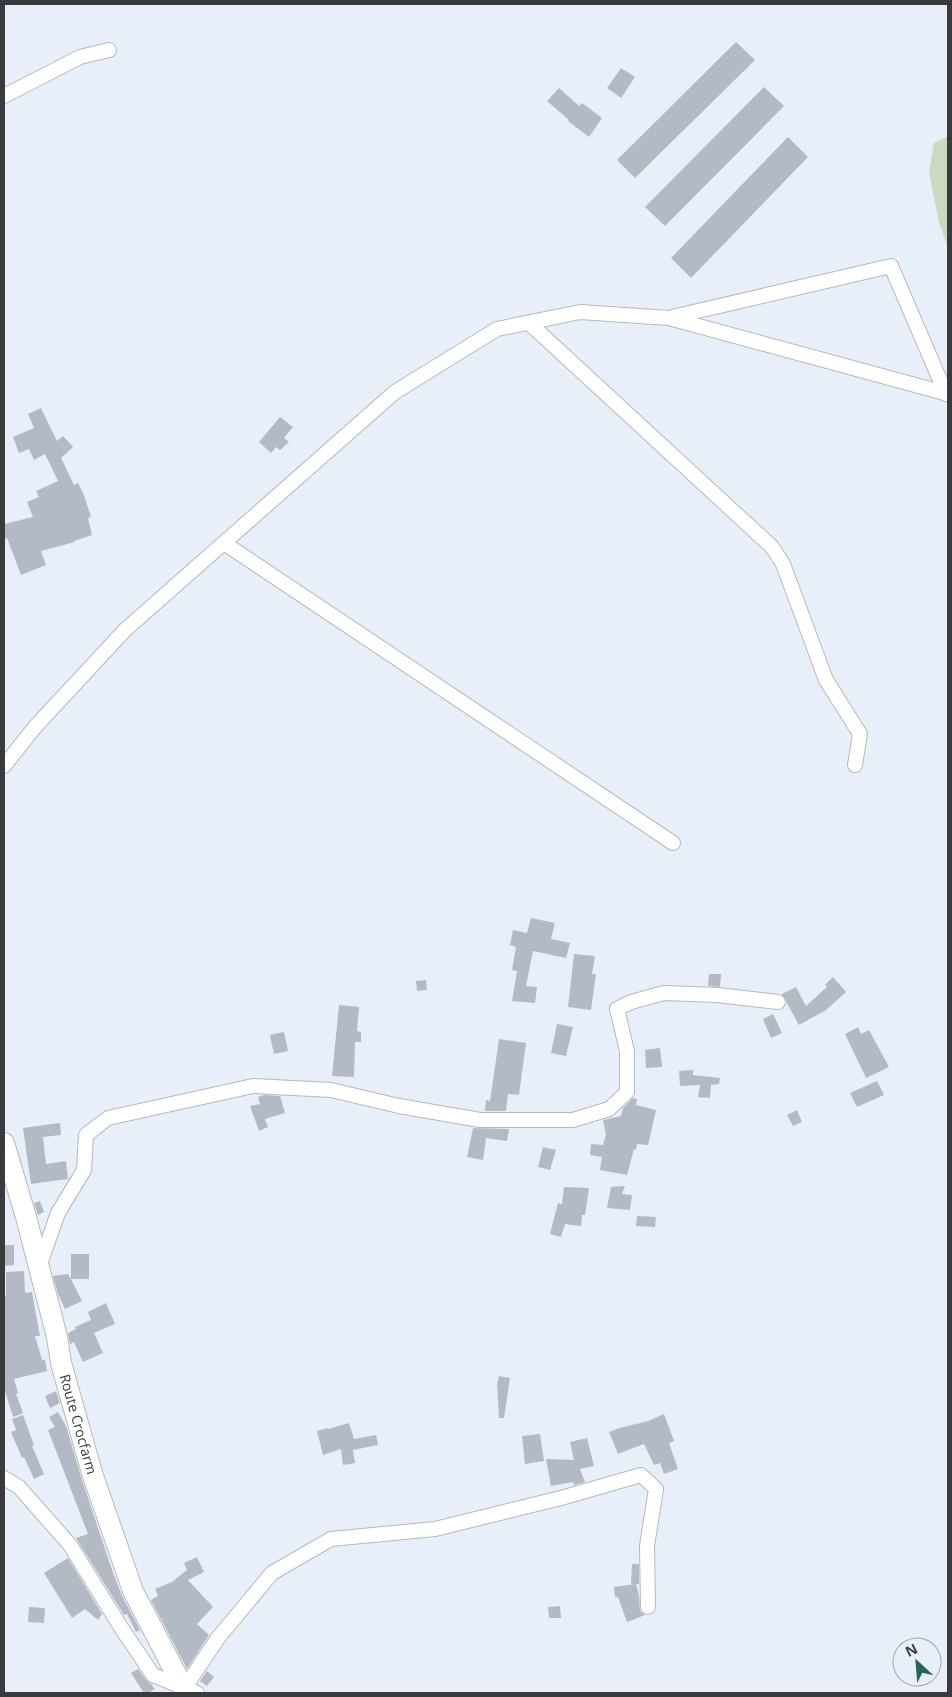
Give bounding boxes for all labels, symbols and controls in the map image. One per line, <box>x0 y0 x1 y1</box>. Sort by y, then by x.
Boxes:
street label: Route Crocfarm <box>56 1372 102 1476</box>
north arrow <box>892 1637 942 1687</box>
text: N <box>902 1639 920 1661</box>

